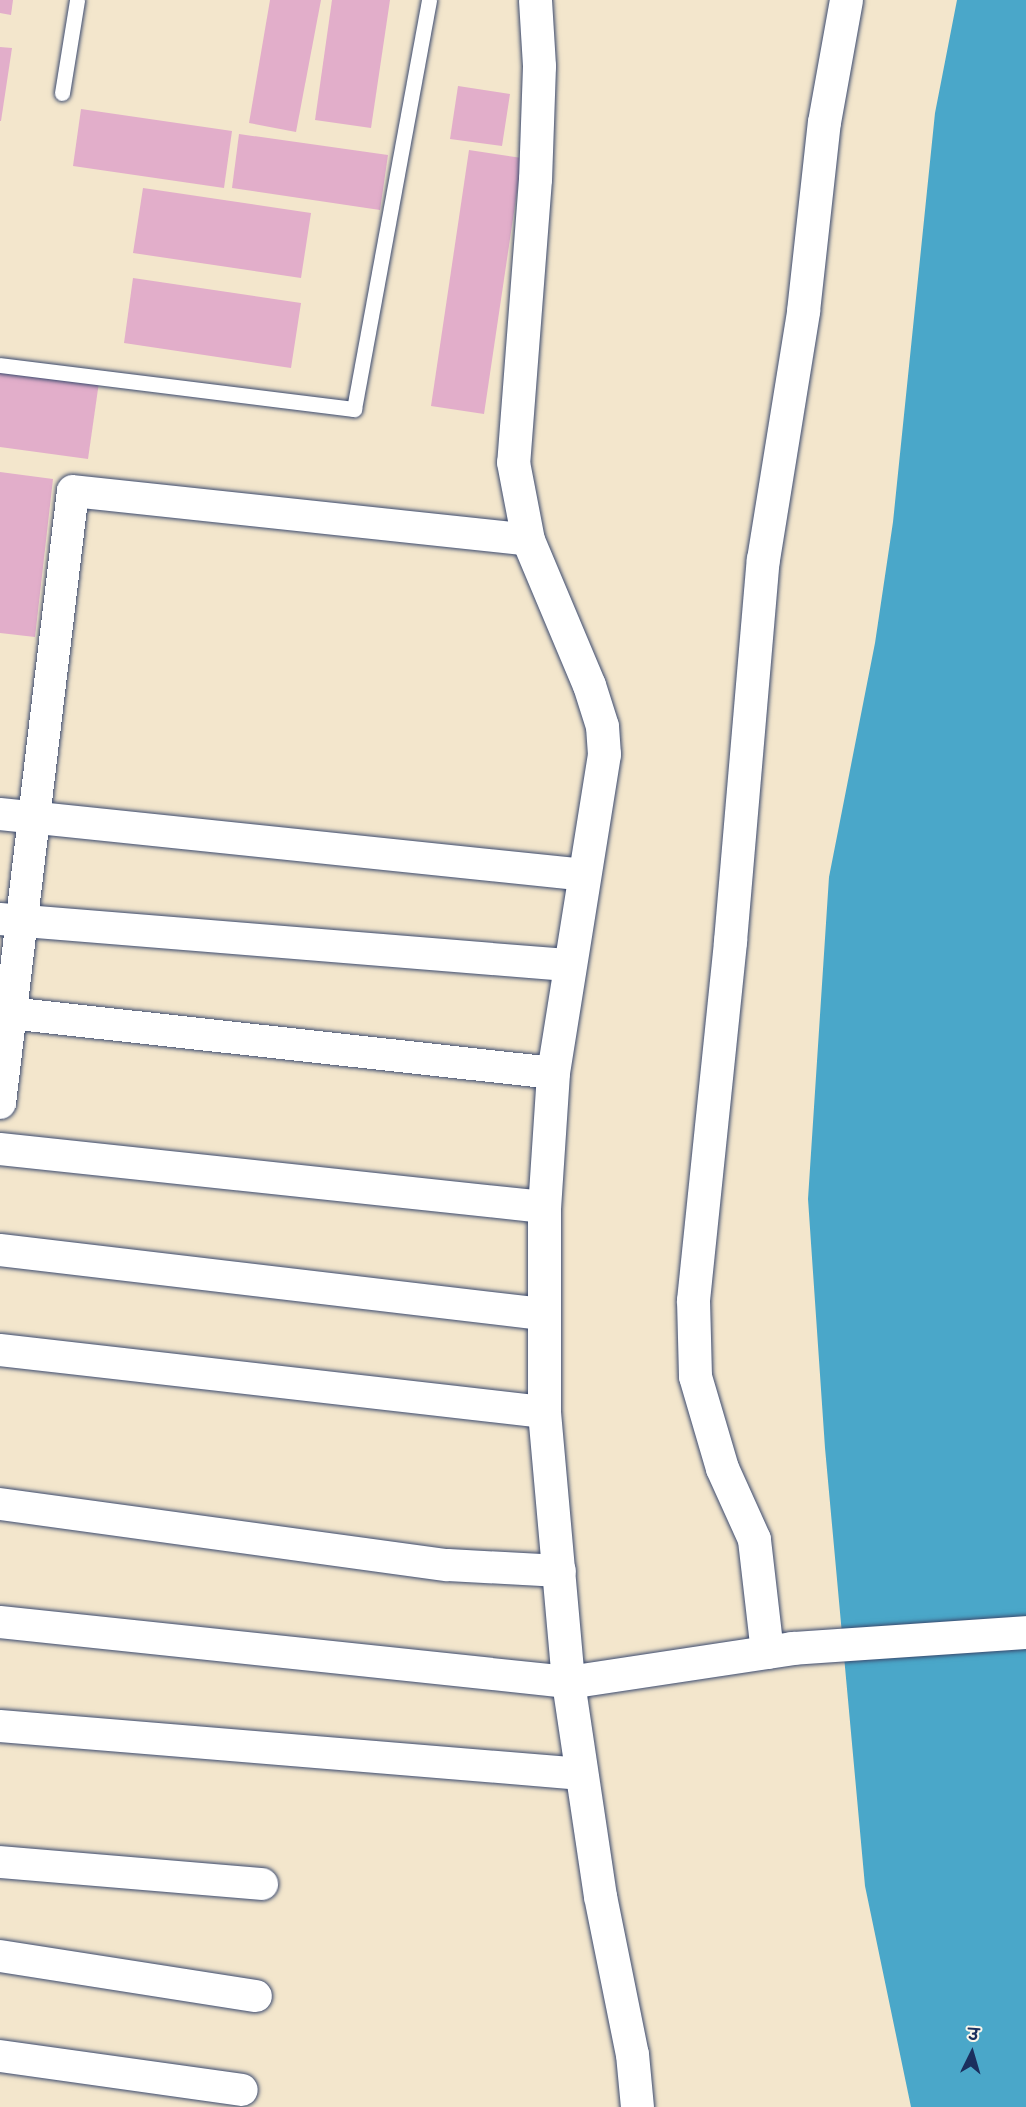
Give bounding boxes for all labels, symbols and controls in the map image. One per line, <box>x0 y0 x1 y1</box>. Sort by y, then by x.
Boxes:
north arrow <box>942 2023 1002 2083</box>
text: उ <box>967 2024 980 2046</box>

